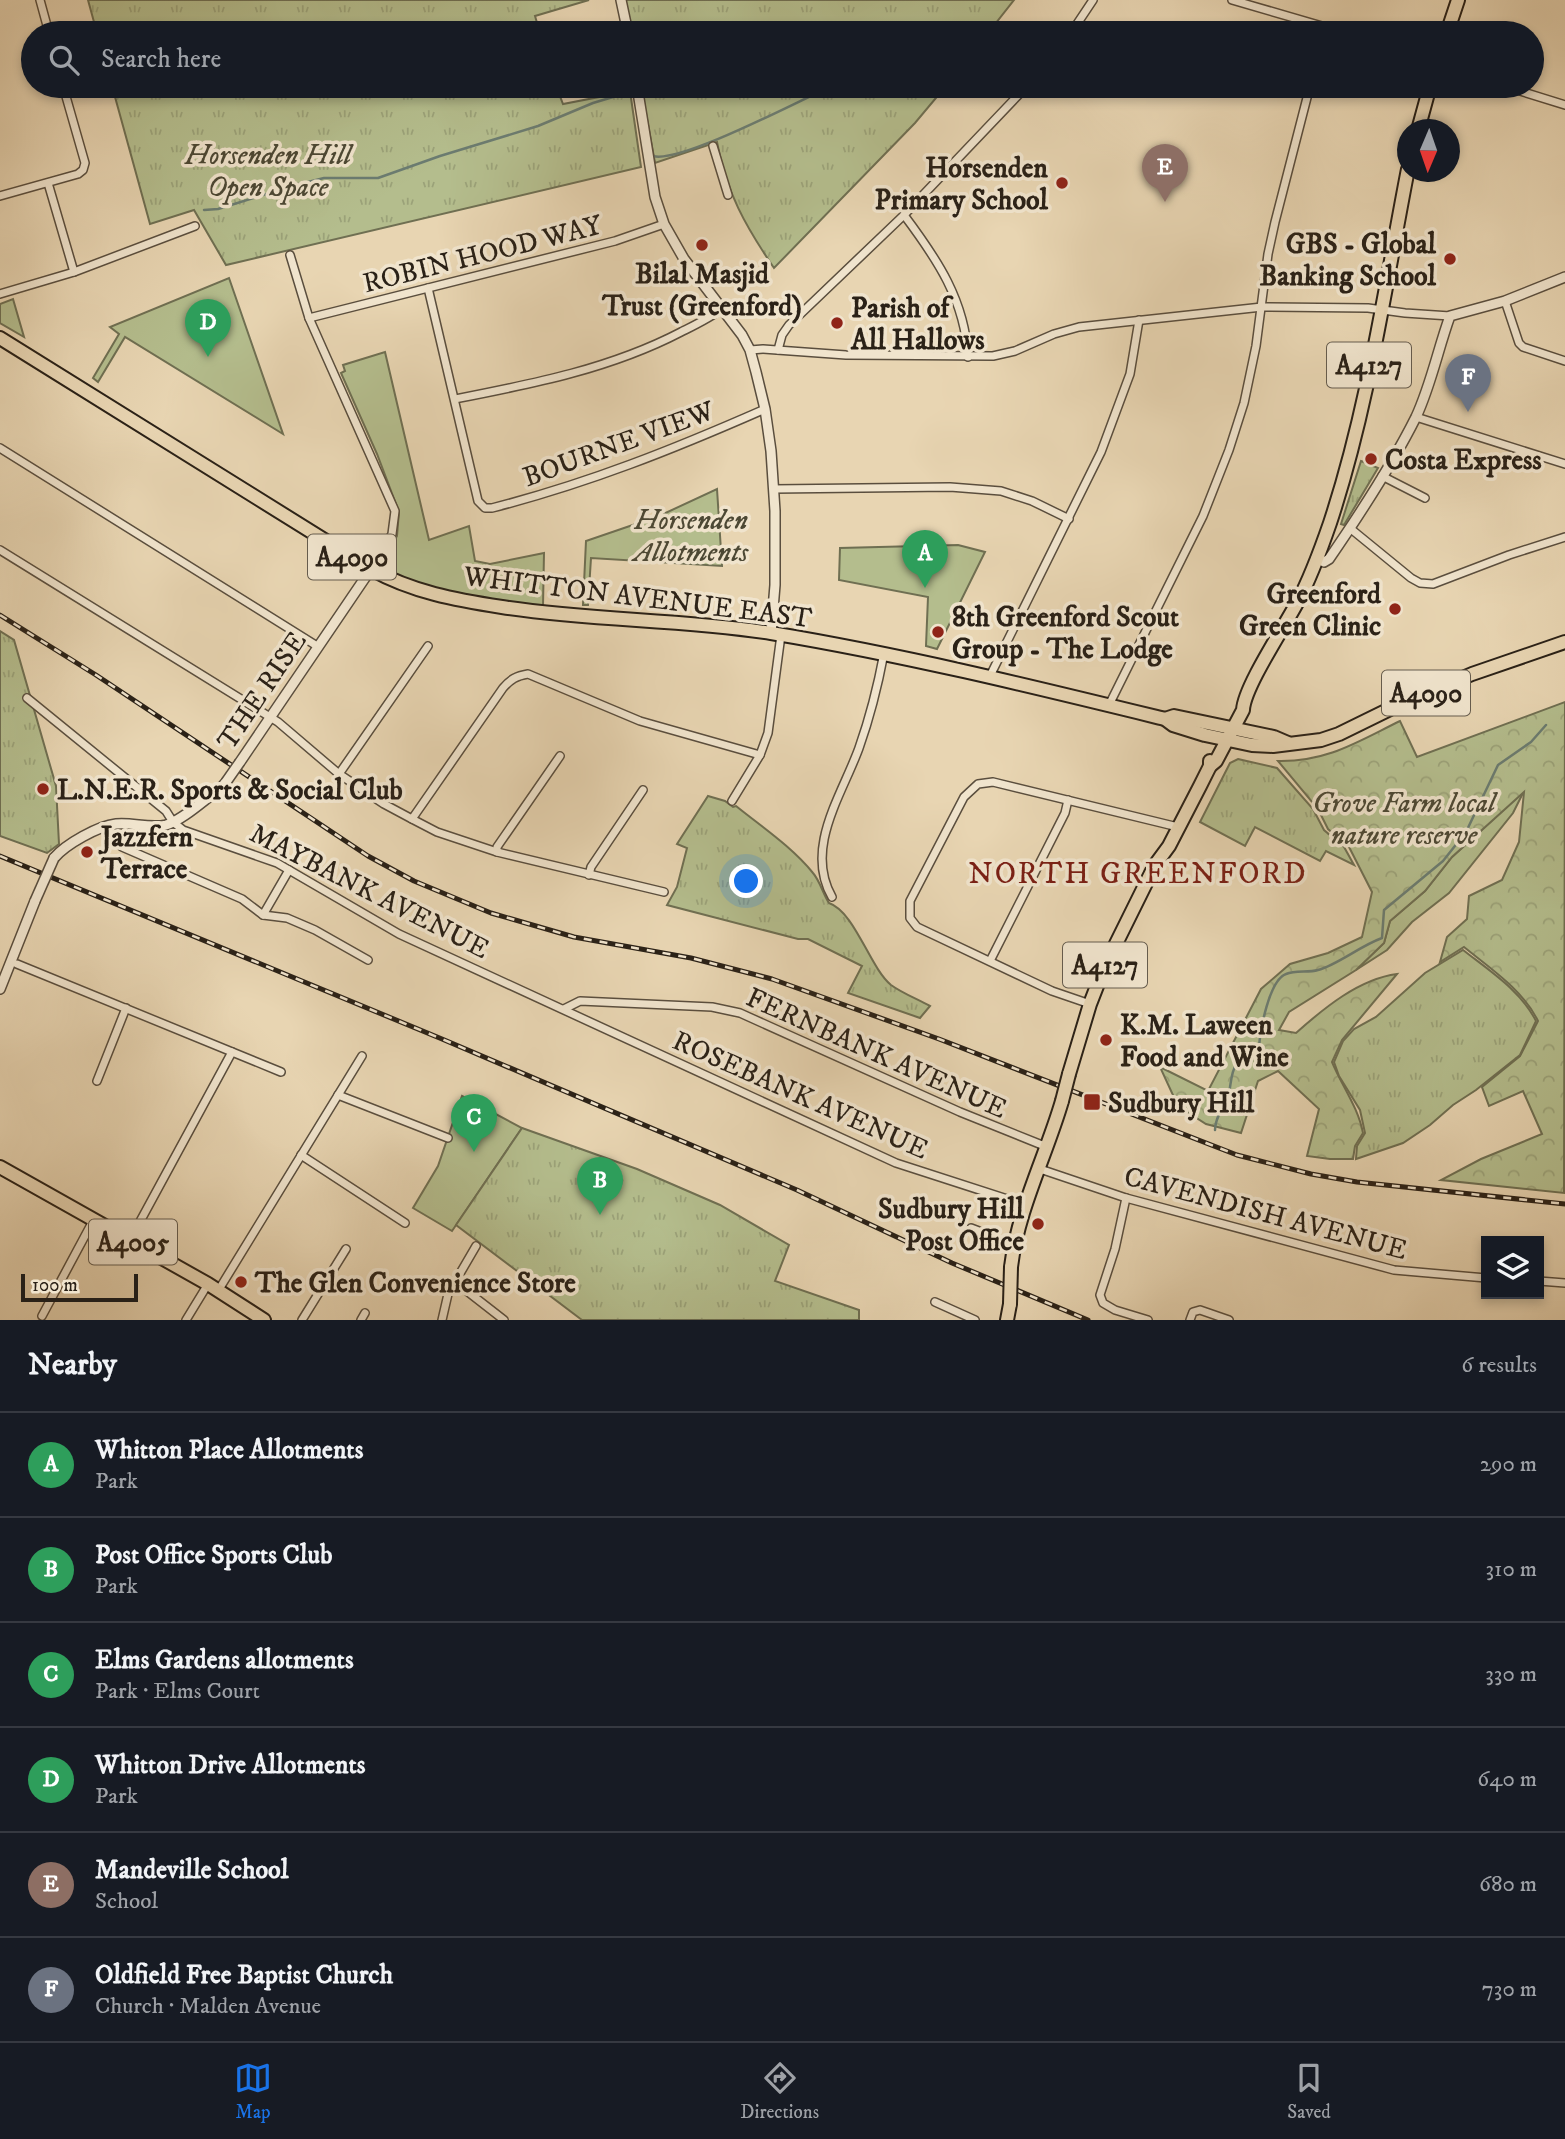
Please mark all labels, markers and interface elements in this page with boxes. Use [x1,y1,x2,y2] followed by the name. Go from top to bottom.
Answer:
[21,21,1544,98] search box
[45,41,83,79] icon: search
[101,43,221,76] text: Search here
[1397,119,1460,182] north arrow
[184,138,354,205] park label: Horsenden Hill Open Space
[1142,144,1188,202] pin: E
[875,151,1049,218] place label: Horsenden Primary School
[1054,175,1070,191] marker: Horsenden Primary School
[359,208,606,301] street label: ROBIN HOOD WAY
[1260,227,1437,294] place label: GBS - Global Banking School
[694,237,710,253] marker: Bilal Masjid Trust (Greenford)
[1442,251,1458,267] marker: GBS - Global Banking School
[601,257,802,324] place label: Bilal Masjid Trust (Greenford)
[850,291,985,358] place label: Parish of All Hallows
[185,299,231,357] pin: D
[829,315,845,331] marker: Parish of All Hallows
[1327,342,1411,388] road number: A4127
[1445,354,1491,412] pin: F
[518,393,719,495] street label: BOURNE VIEW
[1385,443,1542,478] place label: Costa Express
[1363,451,1379,467] marker: Costa Express
[631,503,749,570] park label: Horsenden Allotments
[902,530,948,588] pin: A
[308,534,396,580] road number: A4090
[461,559,814,636] street label: WHITTON AVENUE EAST
[1239,577,1382,644] place label: Greenford Green Clinic
[952,600,1179,667] place label: 8th Greenford Scout Group - The Lodge
[1387,601,1403,617] marker: Greenford Green Clinic
[930,624,946,640] marker: 8th Greenford Scout Group - The Lodge
[210,625,315,757] street label: THE RISE
[1382,670,1470,716] road number: A4090
[57,773,403,808] place label: L.N.E.R. Sports & Social Club
[35,781,51,797] marker: L.N.E.R. Sports & Social Club
[1312,786,1498,853] park label: Grove Farm local nature reserve
[244,816,495,967] street label: MAYBANK AVENUE
[98,820,194,887] place label: Jazzfern Terrace
[79,844,95,860] marker: Jazzfern Terrace
[968,856,1308,893] district label: NORTH GREENFORD
[729,864,763,898] your location
[1063,942,1147,988] road number: A4127
[741,980,1012,1127] street label: FERNBANK AVENUE
[1120,1008,1289,1075] place label: K.M. Laween Food and Wine
[667,1023,934,1167] street label: ROSEBANK AVENUE
[1098,1032,1114,1048] marker: K.M. Laween Food and Wine
[1108,1086,1255,1121] place label: Sudbury Hill
[1082,1092,1102,1112] marker: Sudbury Hill
[451,1094,497,1152] pin: C
[577,1157,623,1215] pin: B
[1120,1159,1411,1268] street label: CAVENDISH AVENUE
[878,1192,1025,1259] place label: Sudbury Hill Post Office
[1030,1216,1046,1232] marker: Sudbury Hill Post Office
[89,1219,177,1264] road number: A4005
[1481,1236,1544,1299] map controls
[1481,1236,1544,1299] button: layers
[254,1266,576,1301] place label: The Glen Convenience Store
[21,1271,138,1303] scale bar
[32,1274,78,1297] text: 100 m
[233,1274,249,1290] marker: The Glen Convenience Store
[28,1347,117,1384] text: Nearby
[1461,1351,1537,1380] text: 6 results
[95,1434,363,1467] text: Whitton Place Allotments
[44,1450,58,1479] text: A
[1480,1450,1537,1479] text: 290 m
[95,1467,138,1496] text: Park
[95,1539,332,1572] text: Post Office Sports Club
[44,1555,58,1584] text: B
[1485,1555,1537,1584] text: 310 m
[95,1572,138,1601] text: Park
[95,1644,354,1677] text: Elms Gardens allotments
[43,1660,59,1689] text: C
[1485,1660,1537,1689] text: 330 m
[95,1677,260,1706] text: Park · Elms Court
[95,1749,365,1782] text: Whitton Drive Allotments
[42,1765,60,1794] text: D
[1477,1765,1537,1794] text: 640 m
[95,1782,138,1811] text: Park
[95,1854,288,1887] text: Mandeville School
[43,1870,59,1899] text: E
[1479,1870,1537,1899] text: 680 m
[95,1887,158,1916] text: School
[95,1959,393,1992] text: Oldfield Free Baptist Church
[44,1975,58,2004] text: F
[1482,1975,1537,2004] text: 730 m
[95,1992,321,2021] text: Church · Malden Avenue
[234,2059,272,2124] tab: Map
[740,2059,819,2124] tab: Directions
[1287,2059,1331,2124] tab: Saved

